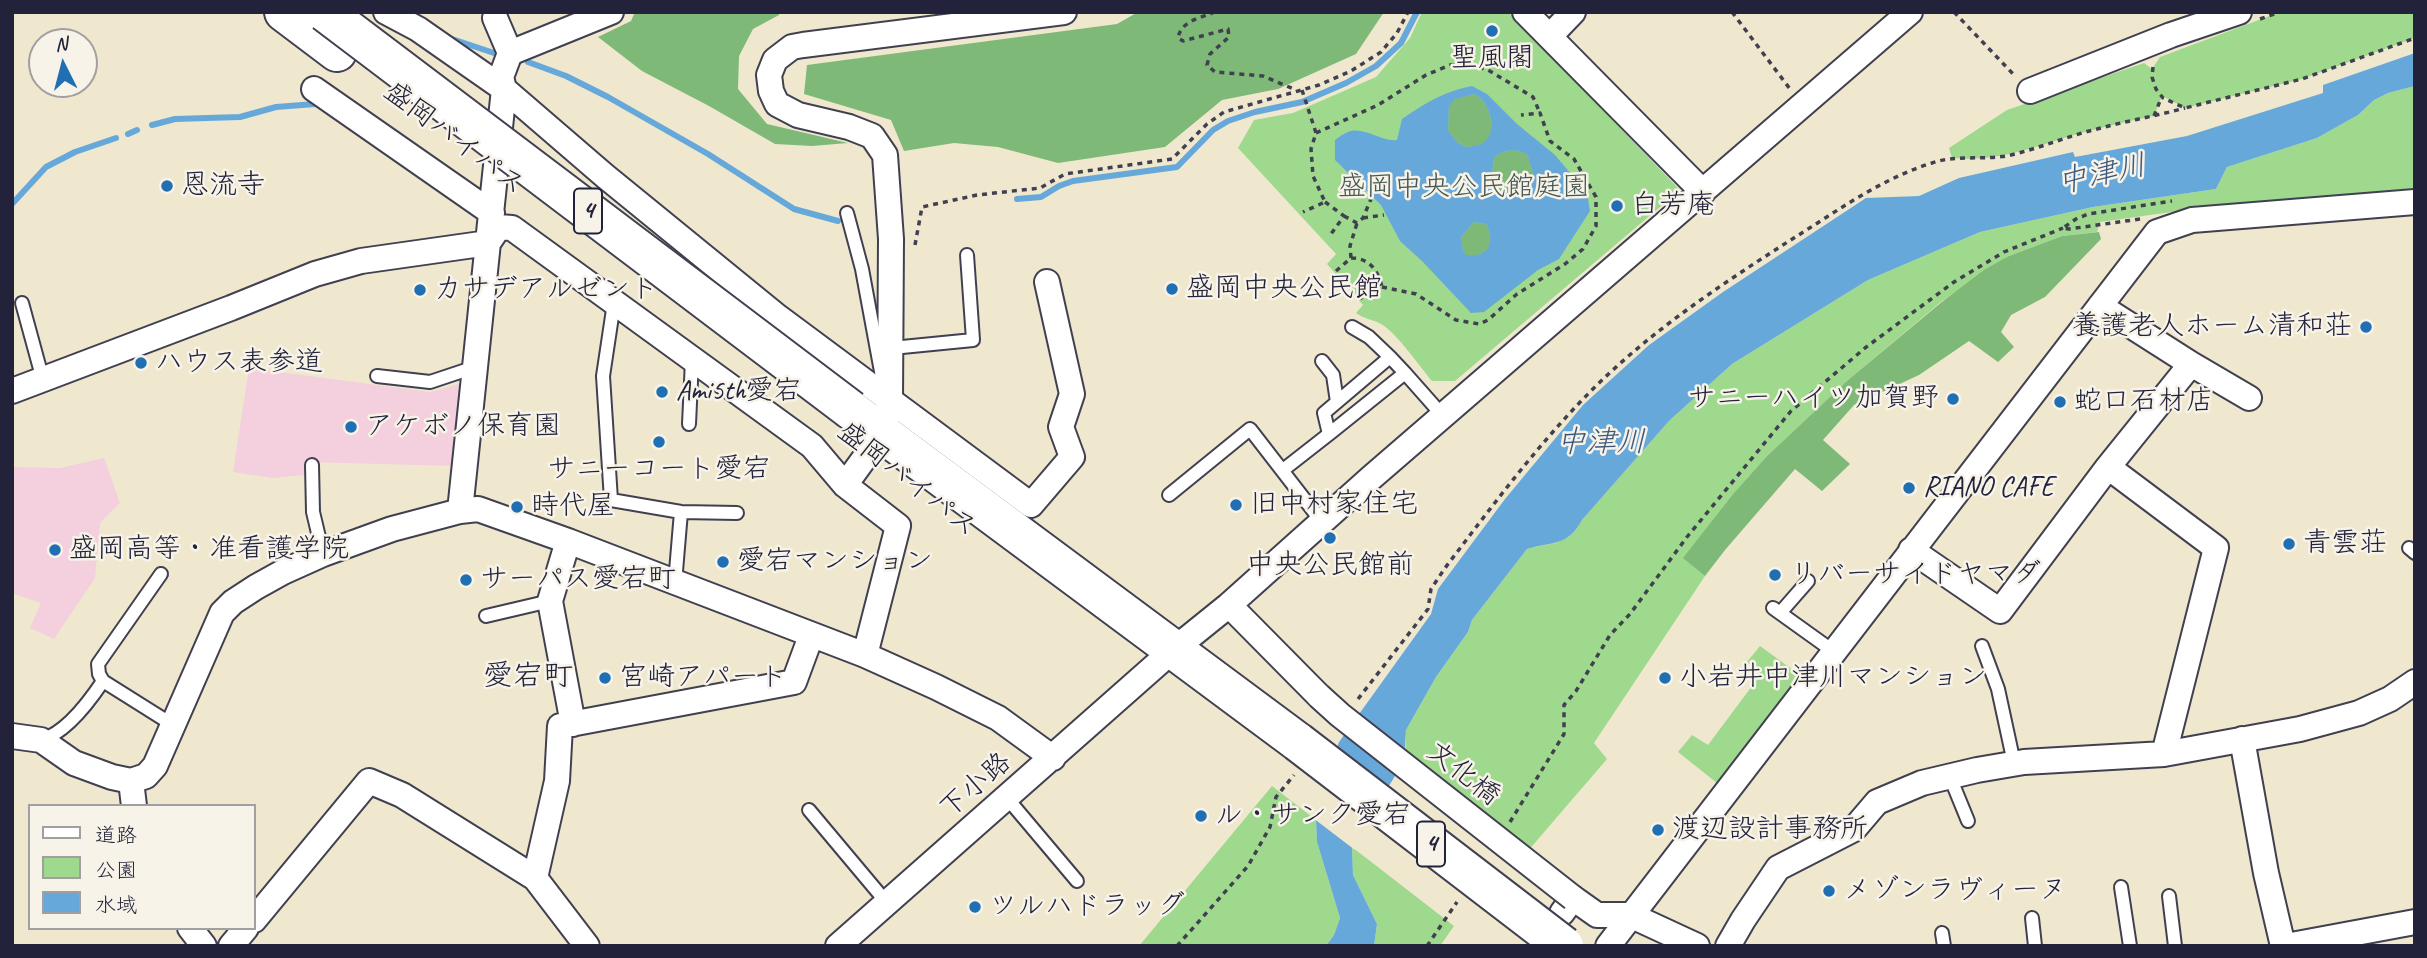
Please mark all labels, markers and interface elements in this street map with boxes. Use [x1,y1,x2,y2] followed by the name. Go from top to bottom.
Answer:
[1484,23,1500,39] marker: 聖風閣
[28,28,98,98] north arrow
[54,32,68,57] text: N
[1450,42,1534,76] place label: 聖風閣
[377,75,531,203] street label: 盛岡バイパス
[2054,148,2150,202] water label: 中津川
[181,169,265,203] place label: 恩流寺
[1338,171,1590,205] park label: 盛岡中央公民館庭園
[159,178,175,194] marker: 恩流寺
[574,188,602,233] road number: 4
[1631,189,1715,223] place label: 白芳庵
[1609,198,1625,214] marker: 白芳庵
[1186,272,1382,306] place label: 盛岡中央公民館
[434,273,658,307] place label: カサデアルゼント
[1164,281,1180,297] marker: 盛岡中央公民館
[412,282,428,298] marker: カサデアルゼント
[2072,310,2352,344] place label: 養護老人ホーム清和荘
[2358,319,2374,335] marker: 養護老人ホーム清和荘
[155,346,323,380] place label: ハウス表参道
[133,355,149,371] marker: ハウス表参道
[676,375,802,409] place label: Ami5th愛宕
[1688,382,1939,416] place label: サニーハイツ加賀野
[654,384,670,400] marker: Ami5th愛宕
[2074,385,2214,419] place label: 蛇口石材店
[1945,391,1961,407] marker: サニーハイツ加賀野
[2052,394,2068,410] marker: 蛇口石材店
[365,410,561,444] place label: アケボノ保育園
[830,415,984,545] street label: 盛岡バイパス
[343,419,359,435] marker: アケボノ保育園
[1556,425,1646,461] water label: 中津川
[651,434,667,450] marker: サニーコート愛宕
[547,453,771,487] place label: サニーコート愛宕
[1923,471,2054,505] place label: RIANO CAFE
[1901,480,1917,496] marker: RIANO CAFE
[1250,488,1418,522] place label: 旧中村家住宅
[531,490,615,524] place label: 時代屋
[1228,497,1244,513] marker: 旧中村家住宅
[509,499,525,515] marker: 時代屋
[2303,527,2387,561] place label: 青雲荘
[1322,530,1338,546] marker: 中央公民館前
[69,533,349,567] place label: 盛岡高等・准看護学院
[2281,536,2297,552] marker: 青雲荘
[47,542,63,558] marker: 盛岡高等・准看護学院
[737,545,933,579] place label: 愛宕マンション
[1246,549,1414,583] place label: 中央公民館前
[715,554,731,570] marker: 愛宕マンション
[1789,558,2041,592] place label: リバーサイドヤマダ
[480,563,676,597] place label: サーパス愛宕町
[1767,567,1783,583] marker: リバーサイドヤマダ
[458,572,474,588] marker: サーパス愛宕町
[483,659,573,695] district label: 愛宕町
[619,661,787,695] place label: 宮崎アパート
[1679,661,1987,695] place label: 小岩井中津川マンション
[597,670,613,686] marker: 宮崎アパート
[1657,670,1673,686] marker: 小岩井中津川マンション
[1420,735,1506,813] street label: 文化橋
[933,746,1019,826] street label: 下小路
[1215,799,1411,833] place label: ル・サンク愛宕
[28,804,256,930] legend
[1193,808,1209,824] marker: ル・サンク愛宕
[1672,813,1868,847] place label: 渡辺設計事務所
[95,822,137,848] text: 道路
[1417,822,1445,866] road number: 4
[1650,822,1666,838] marker: 渡辺設計事務所
[95,857,137,883] text: 公園
[1843,874,2067,908] place label: メゾンラヴィーヌ
[1821,883,1837,899] marker: メゾンラヴィーヌ
[989,890,1185,924] place label: ツルハドラッグ
[95,892,137,918] text: 水域
[967,899,983,915] marker: ツルハドラッグ

